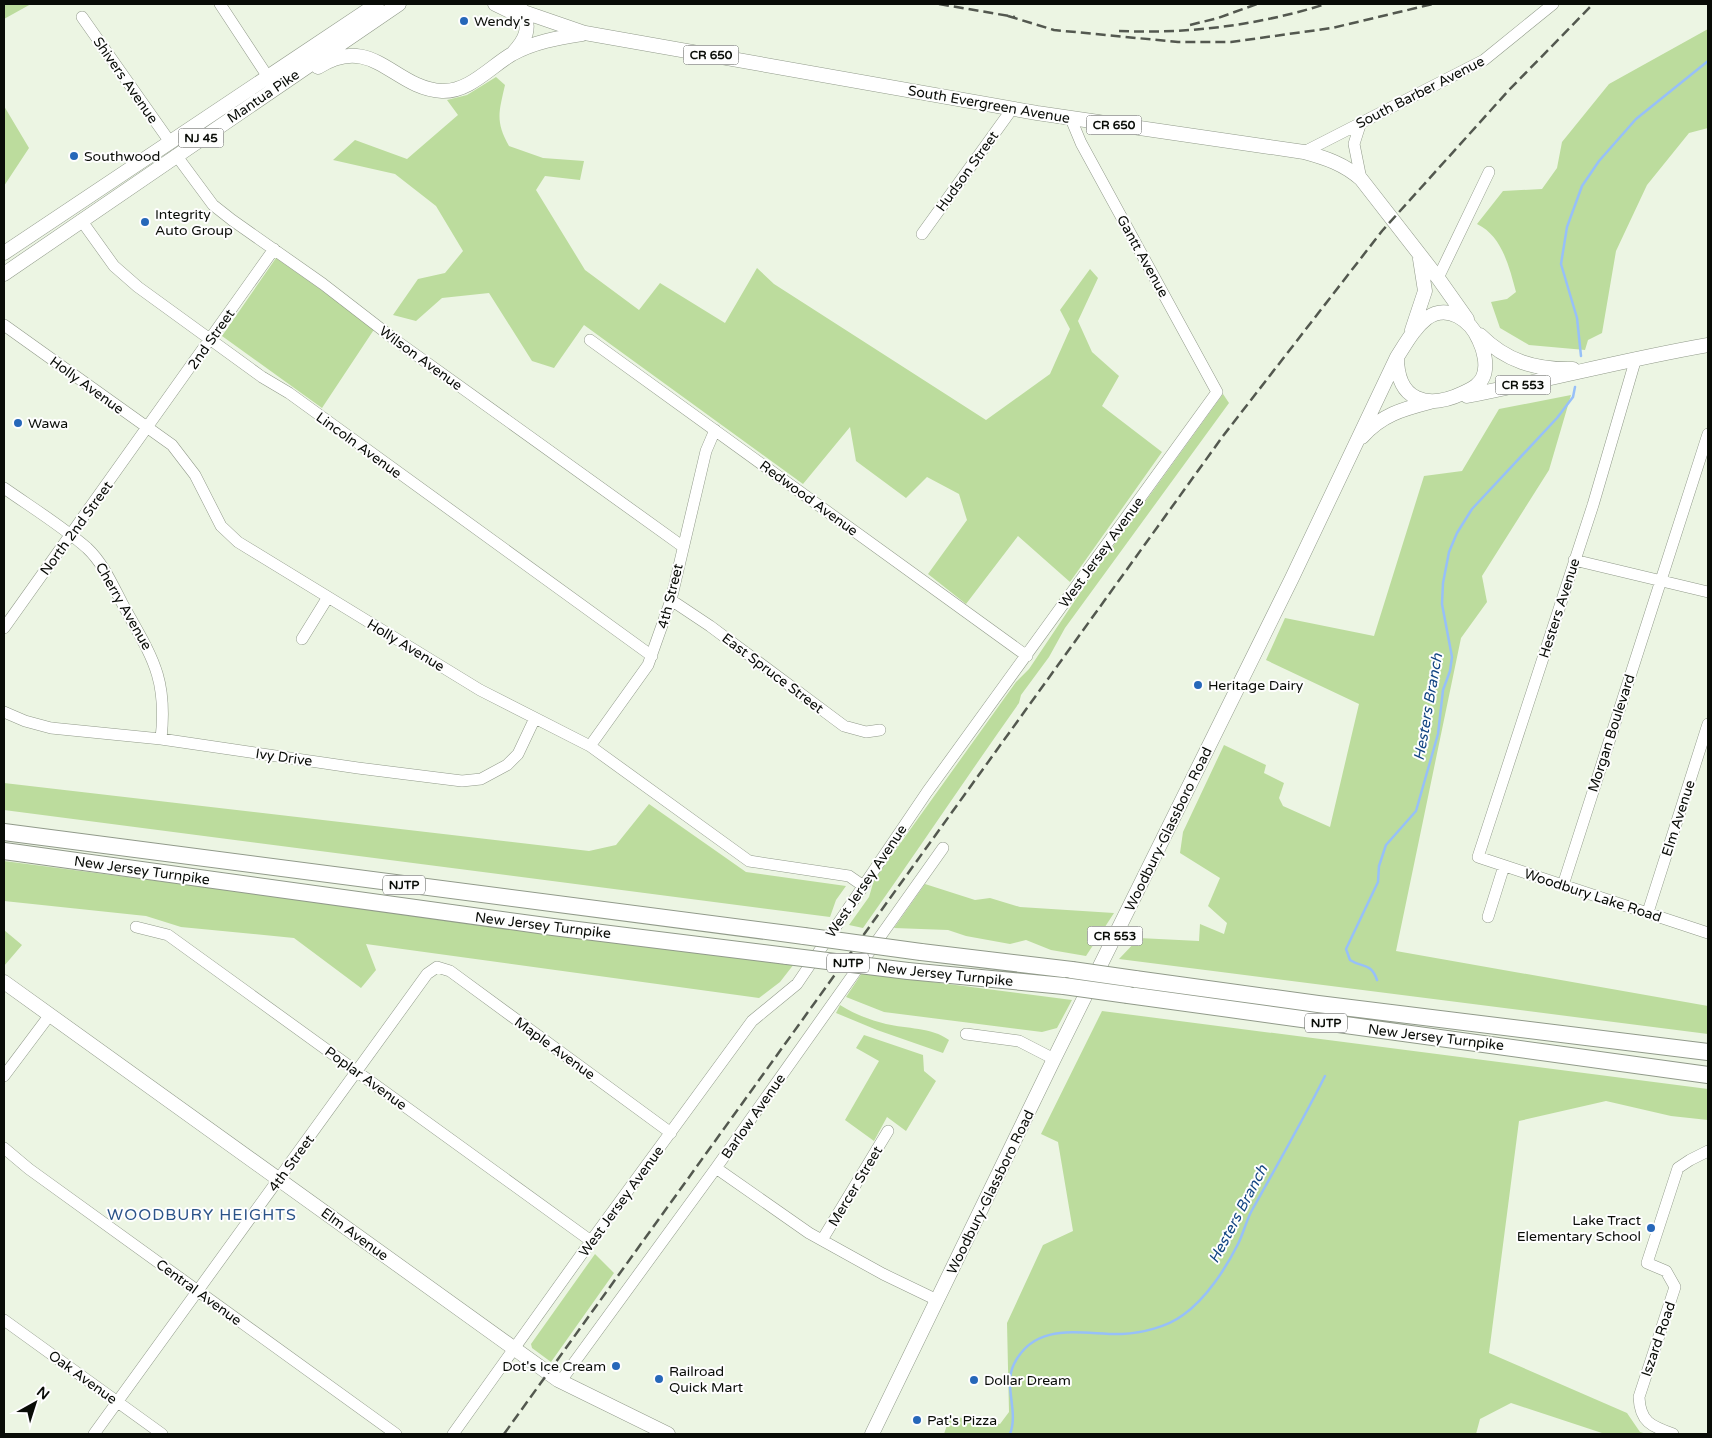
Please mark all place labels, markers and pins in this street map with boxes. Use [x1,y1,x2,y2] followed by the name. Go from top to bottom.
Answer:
[474,13,530,30] place label: Wendy's
[458,15,470,27] marker: Wendy's
[84,148,160,165] place label: Southwood
[68,150,80,162] marker: Southwood
[155,206,233,239] place label: Integrity Auto Group
[139,216,151,228] marker: Integrity Auto Group
[28,415,68,432] place label: Wawa
[12,417,24,429] marker: Wawa
[1208,677,1304,694] place label: Heritage Dairy
[1192,679,1204,691] marker: Heritage Dairy
[1517,1212,1642,1245] place label: Lake Tract Elementary School
[1645,1222,1657,1234] marker: Lake Tract Elementary School
[502,1358,606,1375] place label: Dot's Ice Cream
[610,1360,622,1372] marker: Dot's Ice Cream
[669,1363,744,1396] place label: Railroad Quick Mart
[984,1372,1071,1389] place label: Dollar Dream
[653,1373,665,1385] marker: Railroad Quick Mart
[968,1374,980,1386] marker: Dollar Dream
[927,1412,997,1429] place label: Pat's Pizza
[911,1414,923,1426] marker: Pat's Pizza

